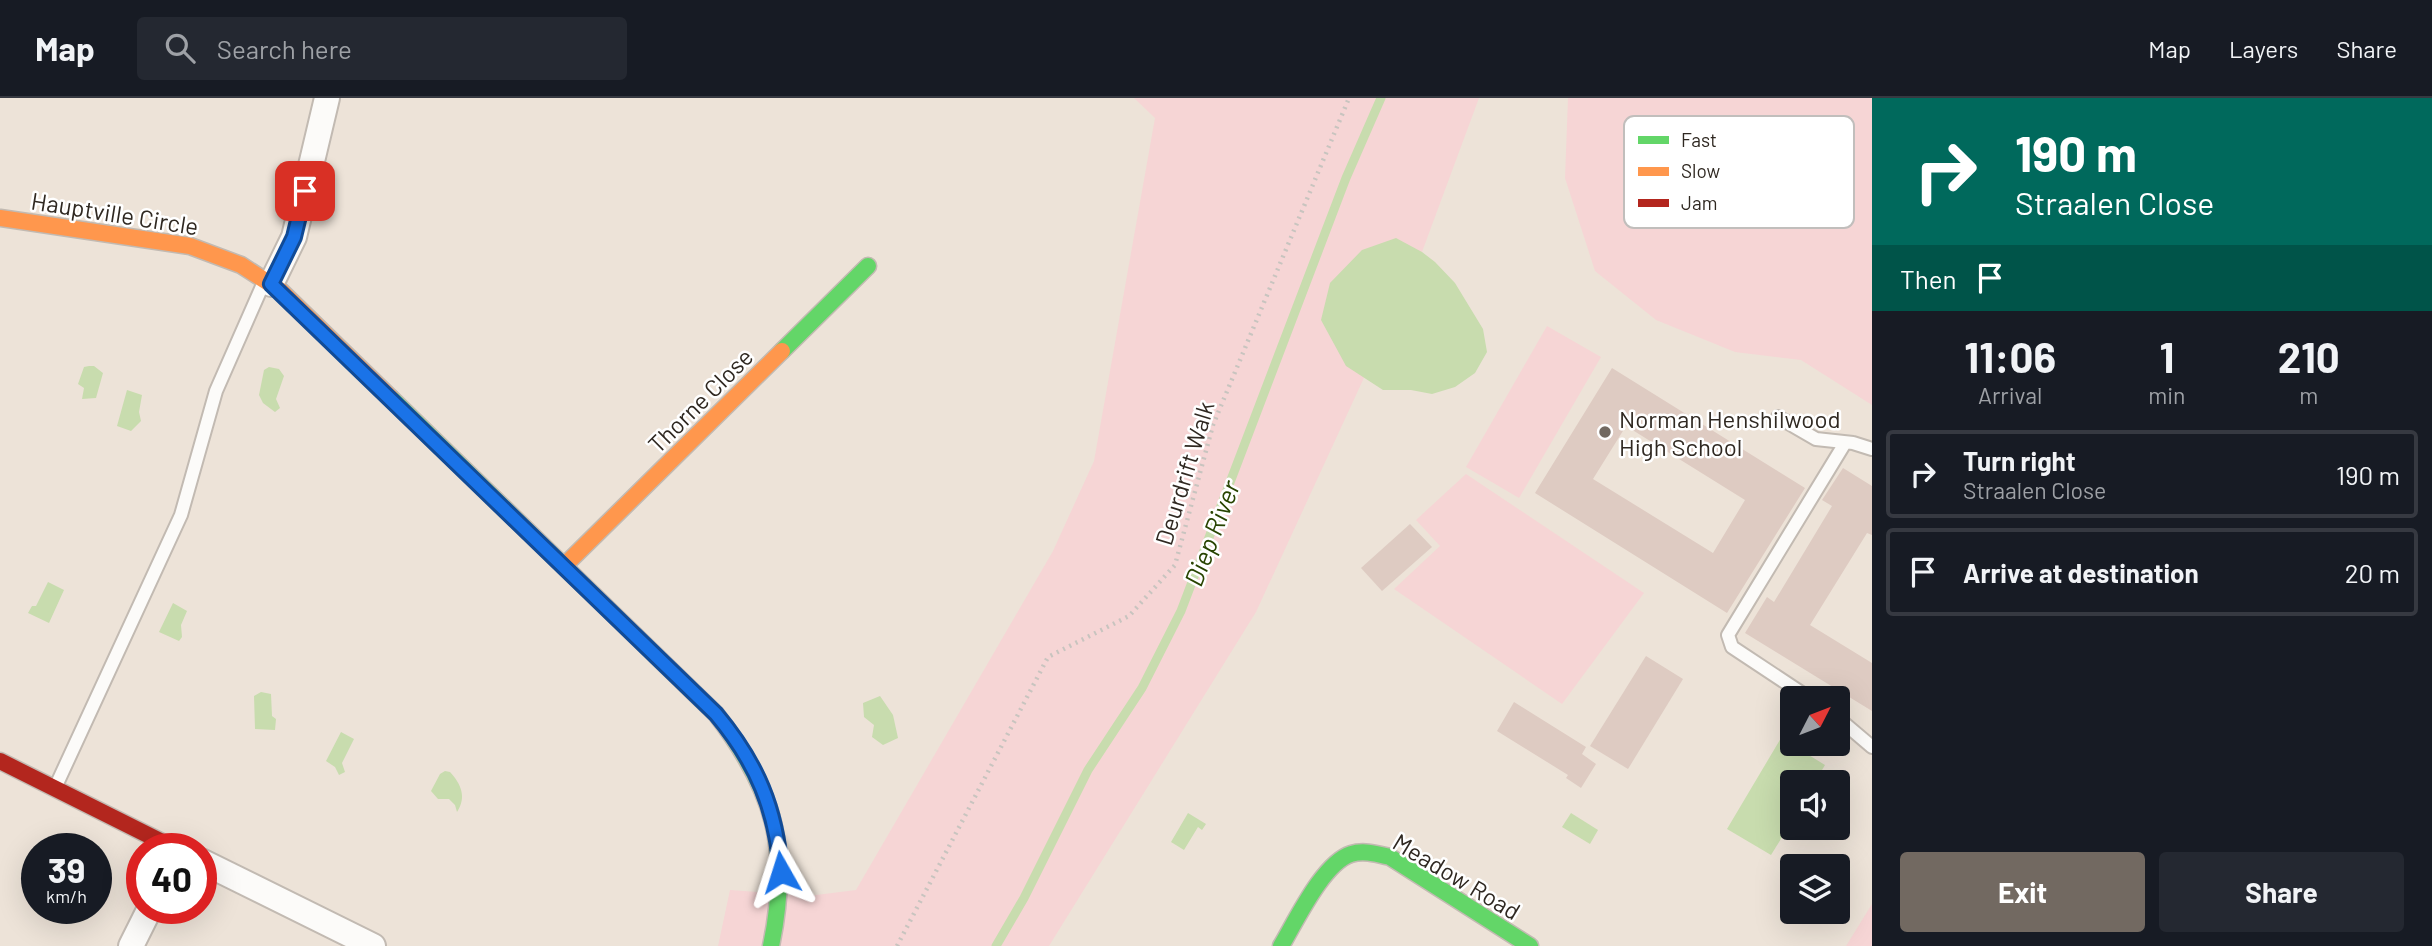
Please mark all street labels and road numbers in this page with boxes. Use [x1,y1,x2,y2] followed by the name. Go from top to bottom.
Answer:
[29,185,201,241] street label: Hauptville Circle
[642,342,758,458] street label: Thorne Close
[1148,398,1220,548] street label: Deurdrift Walk
[1388,827,1526,925] street label: Meadow Road

